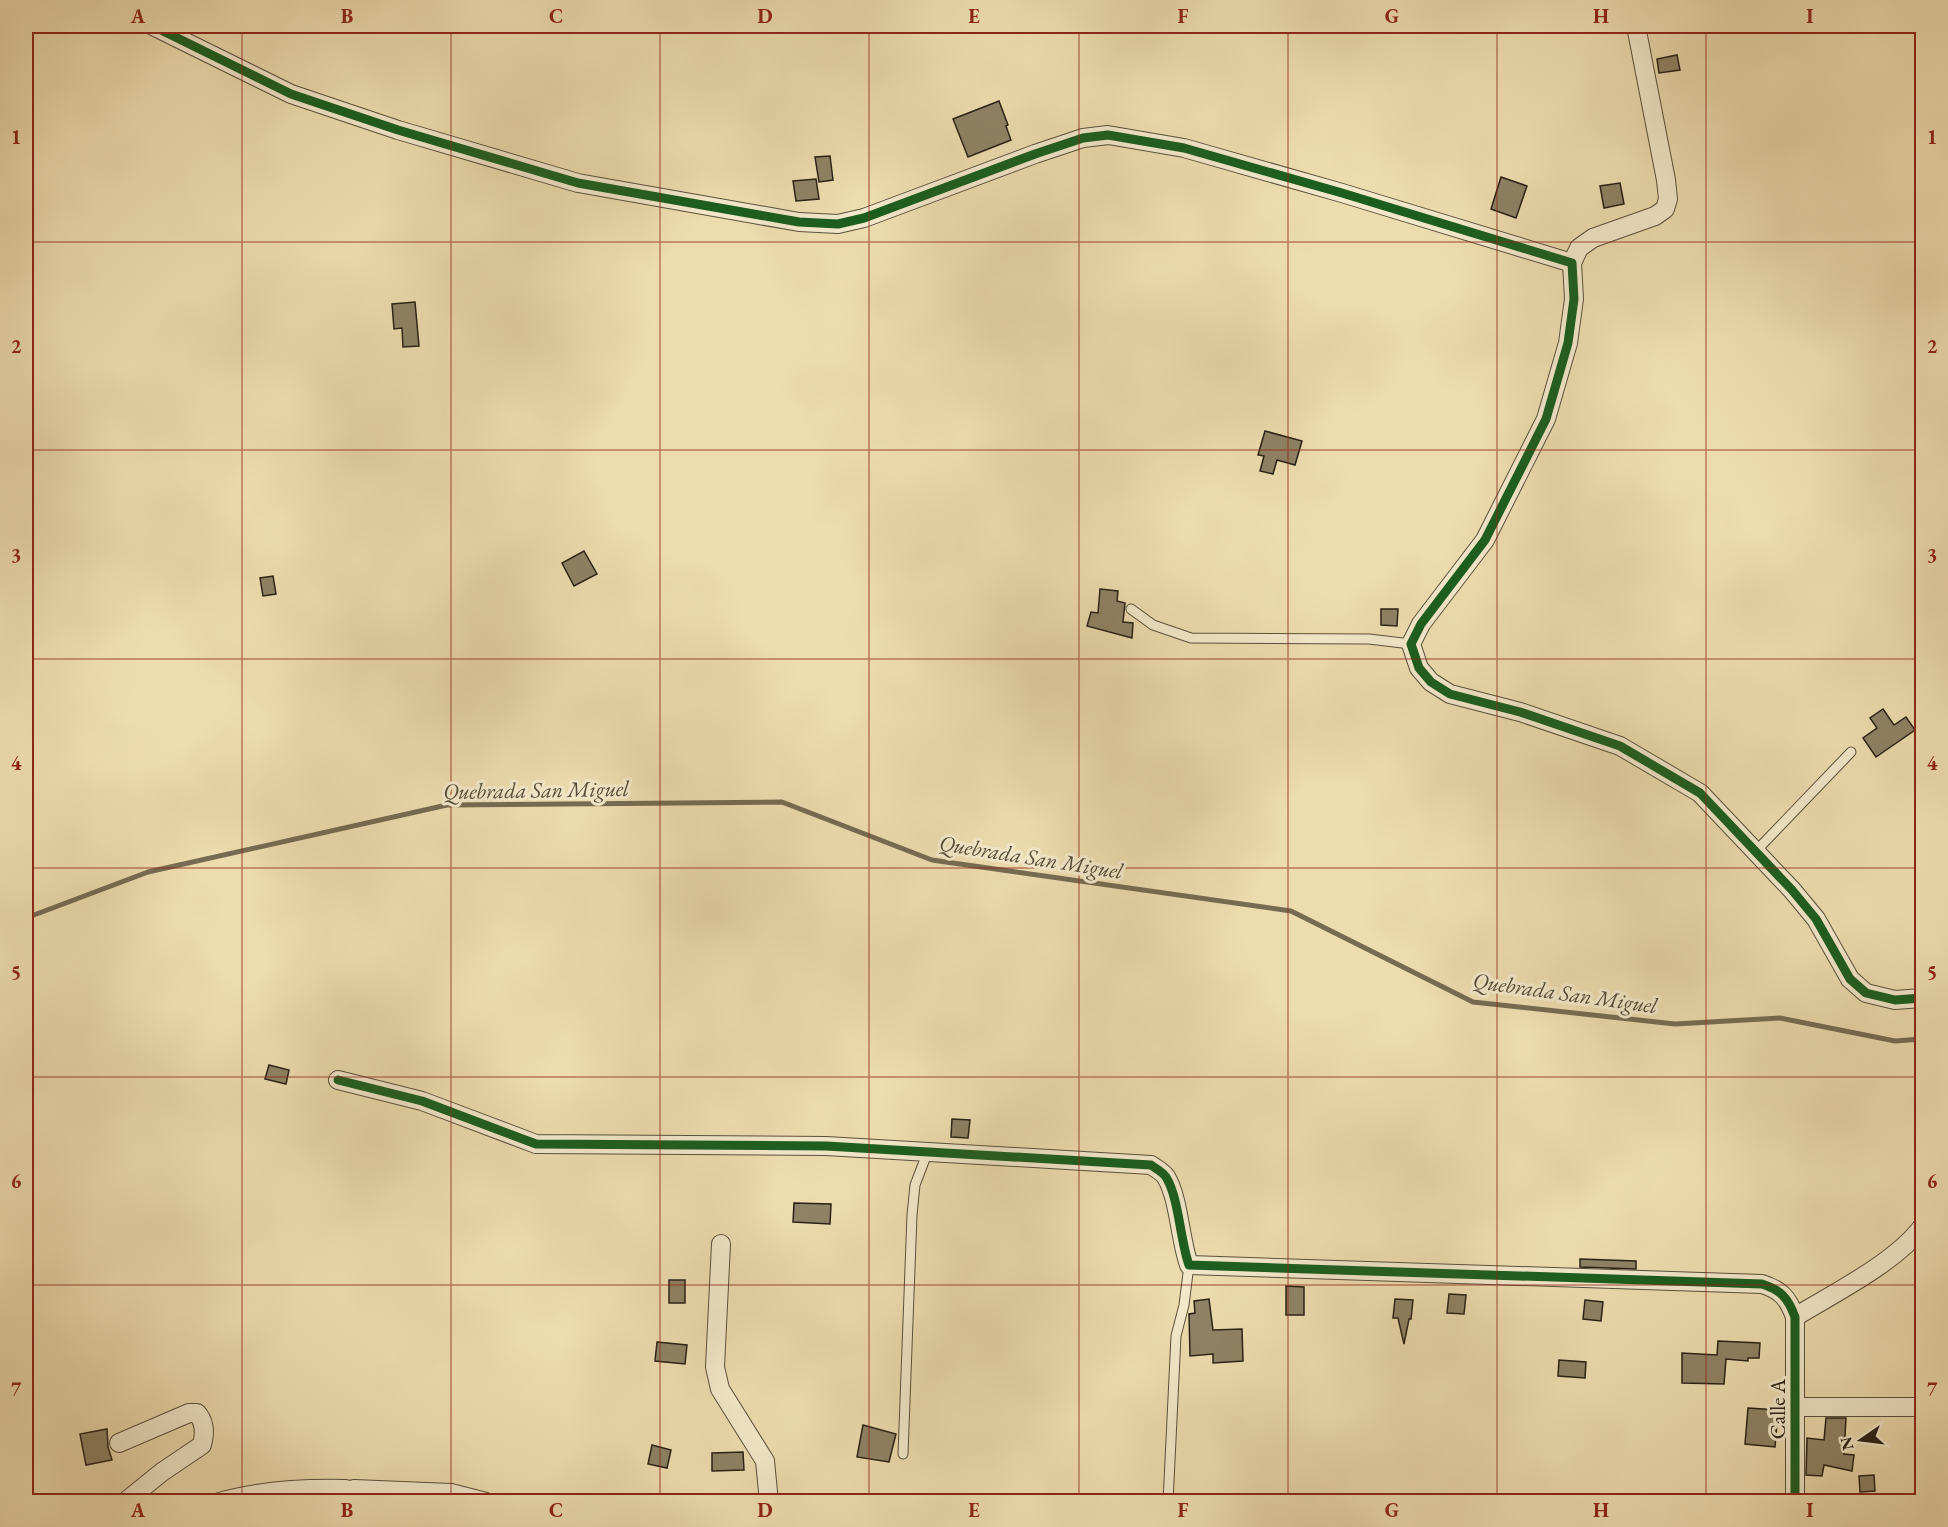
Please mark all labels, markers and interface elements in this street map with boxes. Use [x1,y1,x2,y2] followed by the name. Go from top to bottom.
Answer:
[130,3,146,29] text: A
[341,3,353,29] text: B
[549,3,563,29] text: C
[757,3,773,29] text: D
[968,3,980,29] text: E
[1178,3,1189,29] text: F
[1385,3,1399,29] text: G
[1593,3,1609,29] text: H
[1806,3,1814,29] text: I
[11,124,21,150] text: 1
[1927,124,1937,150] text: 1
[11,333,22,359] text: 2
[1927,333,1938,359] text: 2
[11,542,21,568] text: 3
[1927,542,1937,568] text: 3
[11,750,22,776] text: 4
[1927,750,1938,776] text: 4
[443,774,630,806] water label: Quebrada San Miguel
[937,828,1126,886] water label: Quebrada San Miguel
[11,959,21,985] text: 5
[1927,959,1937,985] text: 5
[1471,966,1660,1020] water label: Quebrada San Miguel
[11,1168,22,1194] text: 6
[1927,1168,1938,1194] text: 6
[11,1376,22,1402] text: 7
[1927,1376,1938,1402] text: 7
[1764,1378,1791,1439] street label: Calle A
[1831,1410,1891,1470] north arrow
[1835,1435,1859,1452] text: N
[130,1497,146,1523] text: A
[341,1497,353,1523] text: B
[549,1497,563,1523] text: C
[757,1497,773,1523] text: D
[968,1497,980,1523] text: E
[1178,1497,1189,1523] text: F
[1385,1497,1399,1523] text: G
[1593,1497,1609,1523] text: H
[1806,1497,1814,1523] text: I

